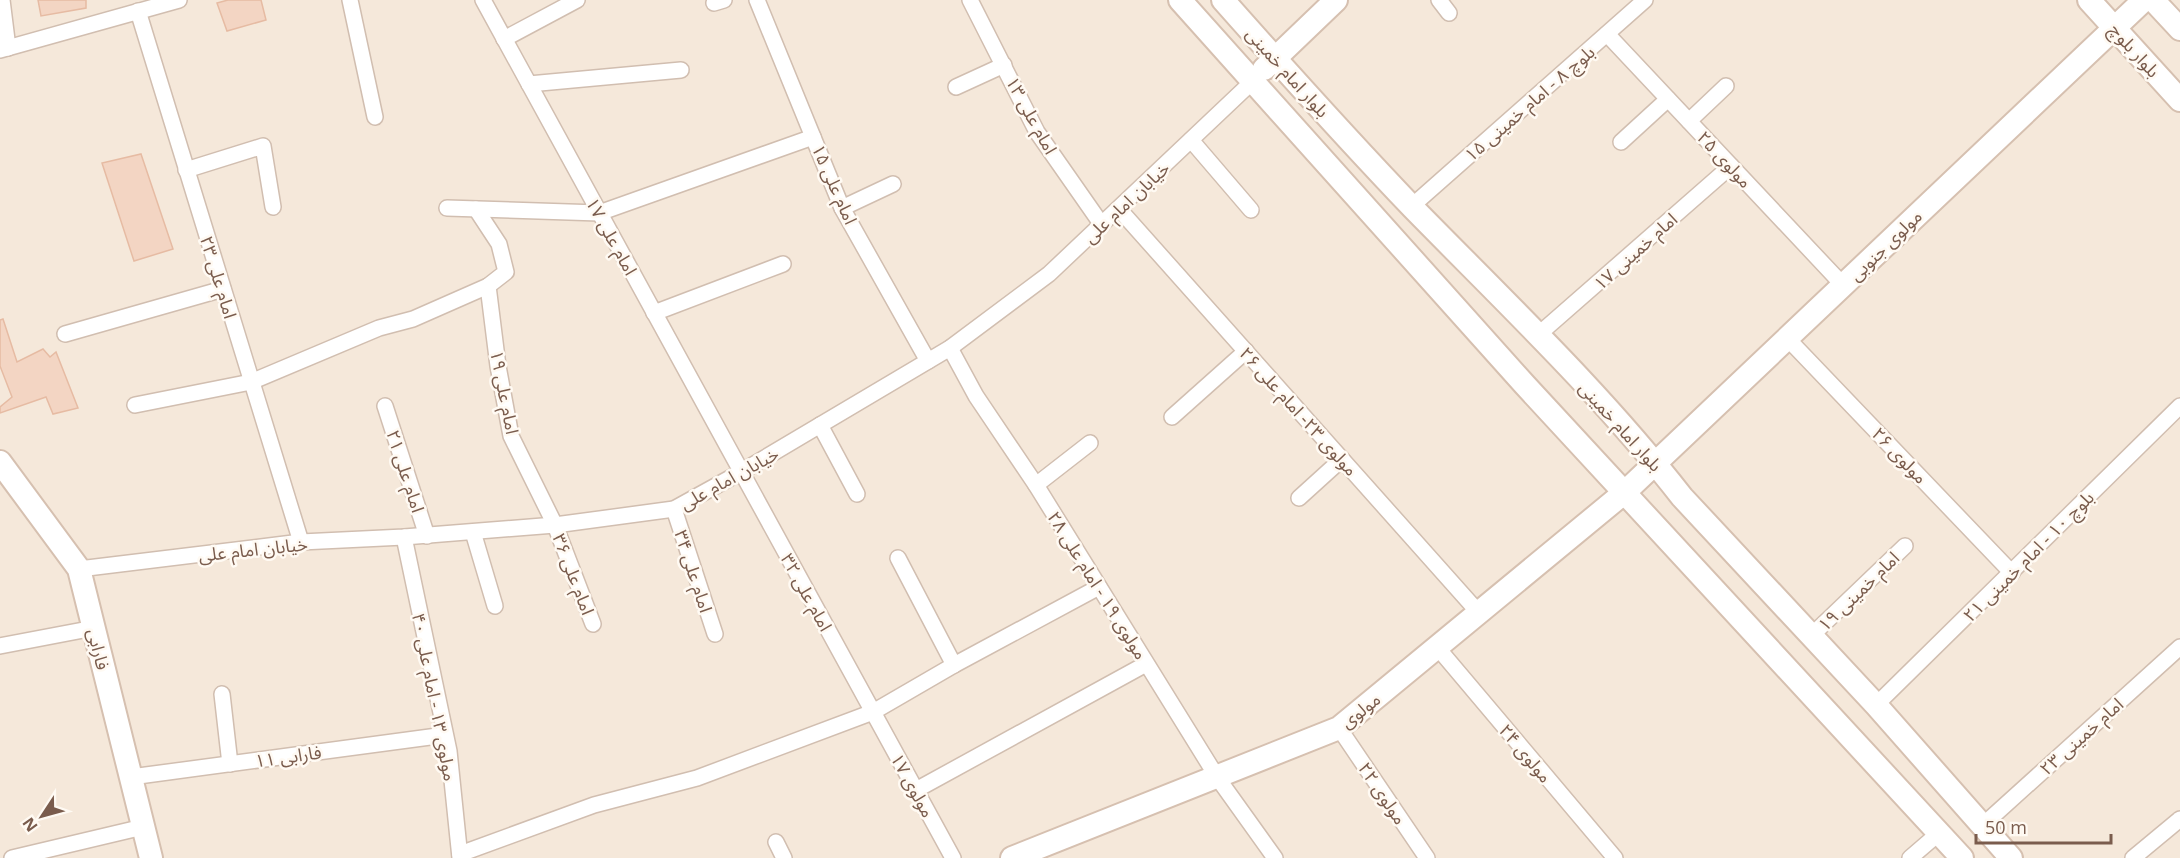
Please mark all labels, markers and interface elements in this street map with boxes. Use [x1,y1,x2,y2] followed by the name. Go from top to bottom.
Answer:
[2103,18,2166,83] street label: بلوار بلوچ
[1239,22,1335,124] street label: بلوار امام خمینی
[1459,40,1601,169] street label: بلوچ ۸ - امام خمینی ۱۵
[998,72,1063,160] street label: امام علی ۱۳
[1692,125,1758,193] street label: مولوی ۲۵
[804,140,863,229] street label: امام علی ۱۵
[1078,156,1176,250] street label: خیابان امام علی
[578,193,643,281] street label: امام علی ۱۷
[1843,204,1927,286] street label: مولوی جنوبی
[1588,207,1684,297] street label: امام خمینی ۱۷
[192,233,243,322] street label: امام علی ۲۳
[1232,341,1363,483] street label: مولوی ۲۳- امام علی ۲۶
[482,348,525,437] street label: امام علی ۱۹
[1572,376,1668,478] street label: بلوار امام خمینی
[1867,421,1933,489] street label: مولوی ۲۶
[379,427,431,516] street label: امام علی ۲۱
[675,441,784,518] street label: خیابان امام علی
[1957,485,2101,629] street label: بلوچ ۱۰ - امام خمینی ۲۱
[1040,506,1153,665] street label: مولوی ۱۹ - امام علی ۲۸
[667,527,719,616] street label: امام علی ۳۴
[545,530,600,619] street label: امام علی ۳۶
[197,531,309,570] street label: خیابان امام علی
[1812,546,1906,638] street label: امام خمینی ۱۹
[773,549,838,637] street label: امام علی ۳۲
[404,611,463,784] street label: مولوی ۱۳ - امام علی ۴۰
[82,626,116,672] street label: فارابی
[1335,687,1385,733] street label: مولوی
[2034,692,2130,782] street label: امام خمینی ۲۳
[1494,718,1558,788] street label: مولوی ۲۴
[253,739,323,773] street label: فارابی ۱۱
[886,749,940,821] street label: مولوی ۱۷
[1353,757,1413,829] street label: مولوی ۲۲
[12,786,72,846] north arrow
[1976,807,2111,845] scale bar
[17,813,43,837] text: N
[1985,815,2027,839] text: 50 m

